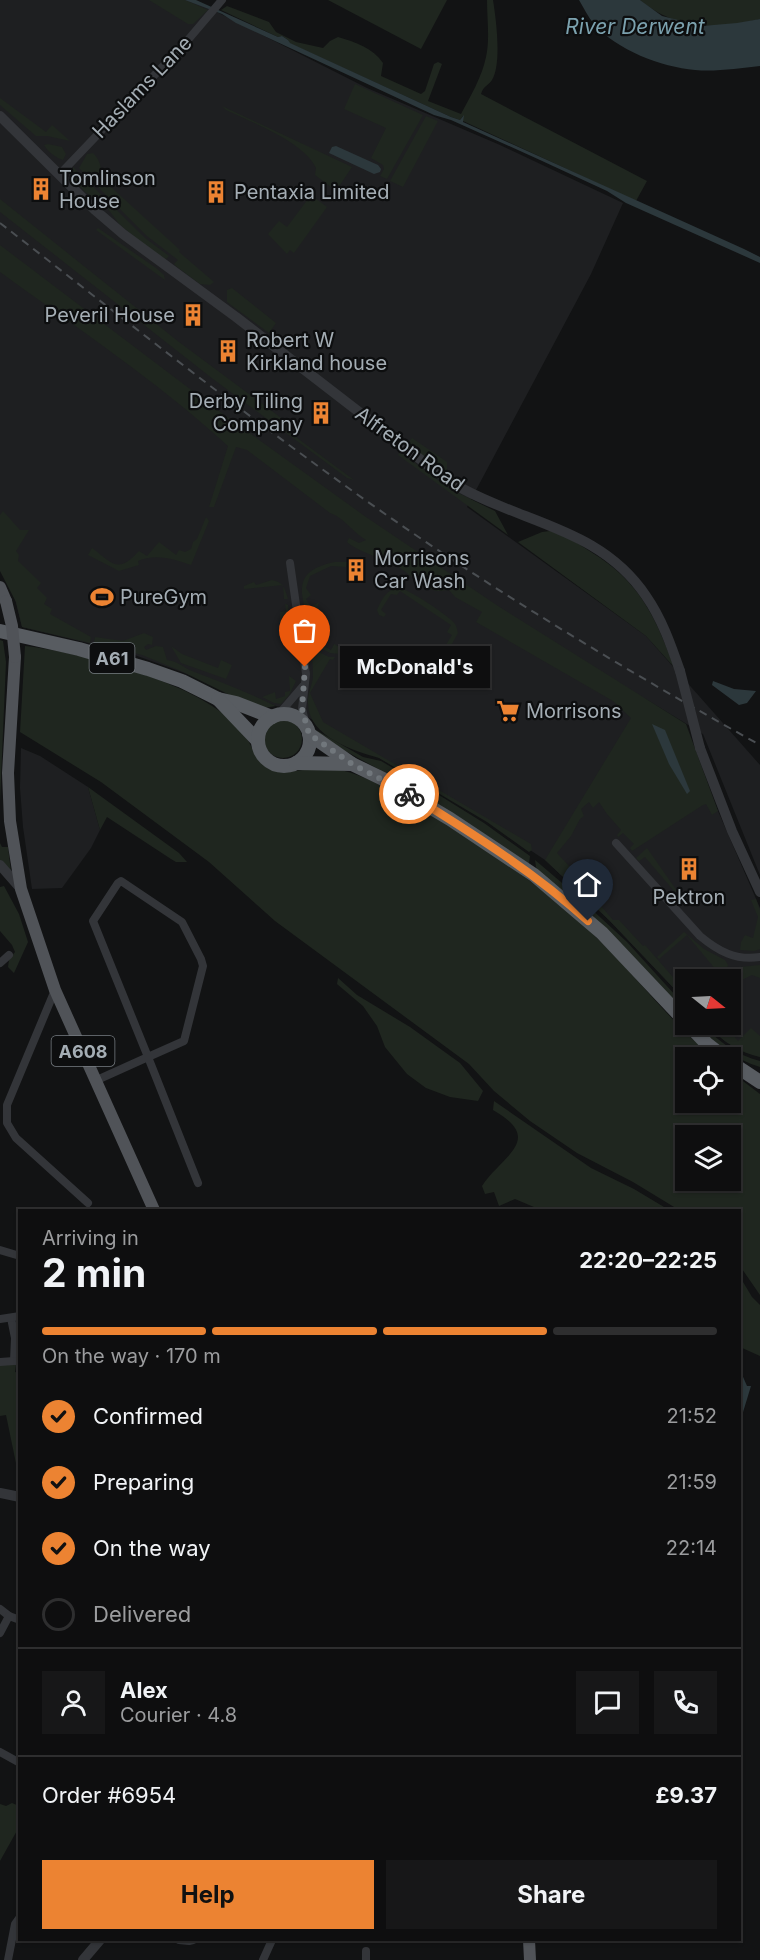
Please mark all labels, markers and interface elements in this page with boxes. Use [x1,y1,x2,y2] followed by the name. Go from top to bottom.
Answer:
[565,14,706,39] water label: River Derwent
[87,31,197,143] street label: Haslams Lane
[59,166,156,213] place label: Tomlinson House
[28,176,54,202] building icon: Tomlinson House
[203,179,229,205] building icon: Pentaxia Limited
[234,180,389,204] place label: Pentaxia Limited
[180,302,206,328] building icon: Peveril House
[45,303,175,327] place label: Peveril House
[246,328,387,375] place label: Robert W Kirkland house
[215,338,241,364] building icon: Robert W Kirkland house
[189,389,303,436] place label: Derby Tiling Company
[308,400,334,426] building icon: Derby Tiling Company
[351,401,469,497] street label: Alfreton Road
[374,546,470,593] place label: Morrisons Car Wash
[343,557,369,583] building icon: Morrisons Car Wash
[89,584,115,610] sports icon: PureGym
[120,585,207,609] place label: PureGym
[279,605,330,667] pin
[288,614,321,647] icon: bag
[90,643,134,673] road number: A61
[341,646,491,688] callout: McDonald's
[356,655,474,679] text: McDonald's
[495,698,521,724] supermarket icon: Morrisons
[526,699,622,723] place label: Morrisons
[379,764,439,824] courier
[393,778,426,811] icon: bike
[676,856,702,882] building icon: Pektron
[562,859,613,921] pin
[571,868,604,901] icon: home
[653,885,725,909] place label: Pektron
[675,969,741,1035] north arrow
[675,969,741,1191] map controls
[52,1036,115,1066] road number: A608
[675,1047,741,1113] button: locate
[675,1125,741,1191] button: layers
[42,1226,139,1250] text: Arriving in
[579,1247,717,1273] text: 22:20–22:25
[42,1249,146,1296] text: 2 min
[42,1344,221,1368] text: On the way · 170 m
[42,1400,75,1433] icon: check
[93,1403,203,1429] text: Confirmed
[667,1404,717,1428] text: 21:52
[42,1466,75,1499] icon: check
[93,1469,194,1495] text: Preparing
[666,1470,717,1494] text: 21:59
[42,1532,75,1565] icon: check
[93,1535,211,1561] text: On the way
[666,1536,717,1560] text: 22:14
[93,1601,191,1627] text: Delivered
[42,1671,105,1734] button: person
[576,1671,639,1734] button: chat
[654,1671,717,1734] button: phone
[120,1677,168,1703] text: Alex
[120,1703,237,1727] text: Courier · 4.8
[42,1782,176,1808] text: Order #6954
[655,1782,717,1808] text: £9.37
[42,1860,374,1929] button: Help
[386,1860,717,1929] button: Share

